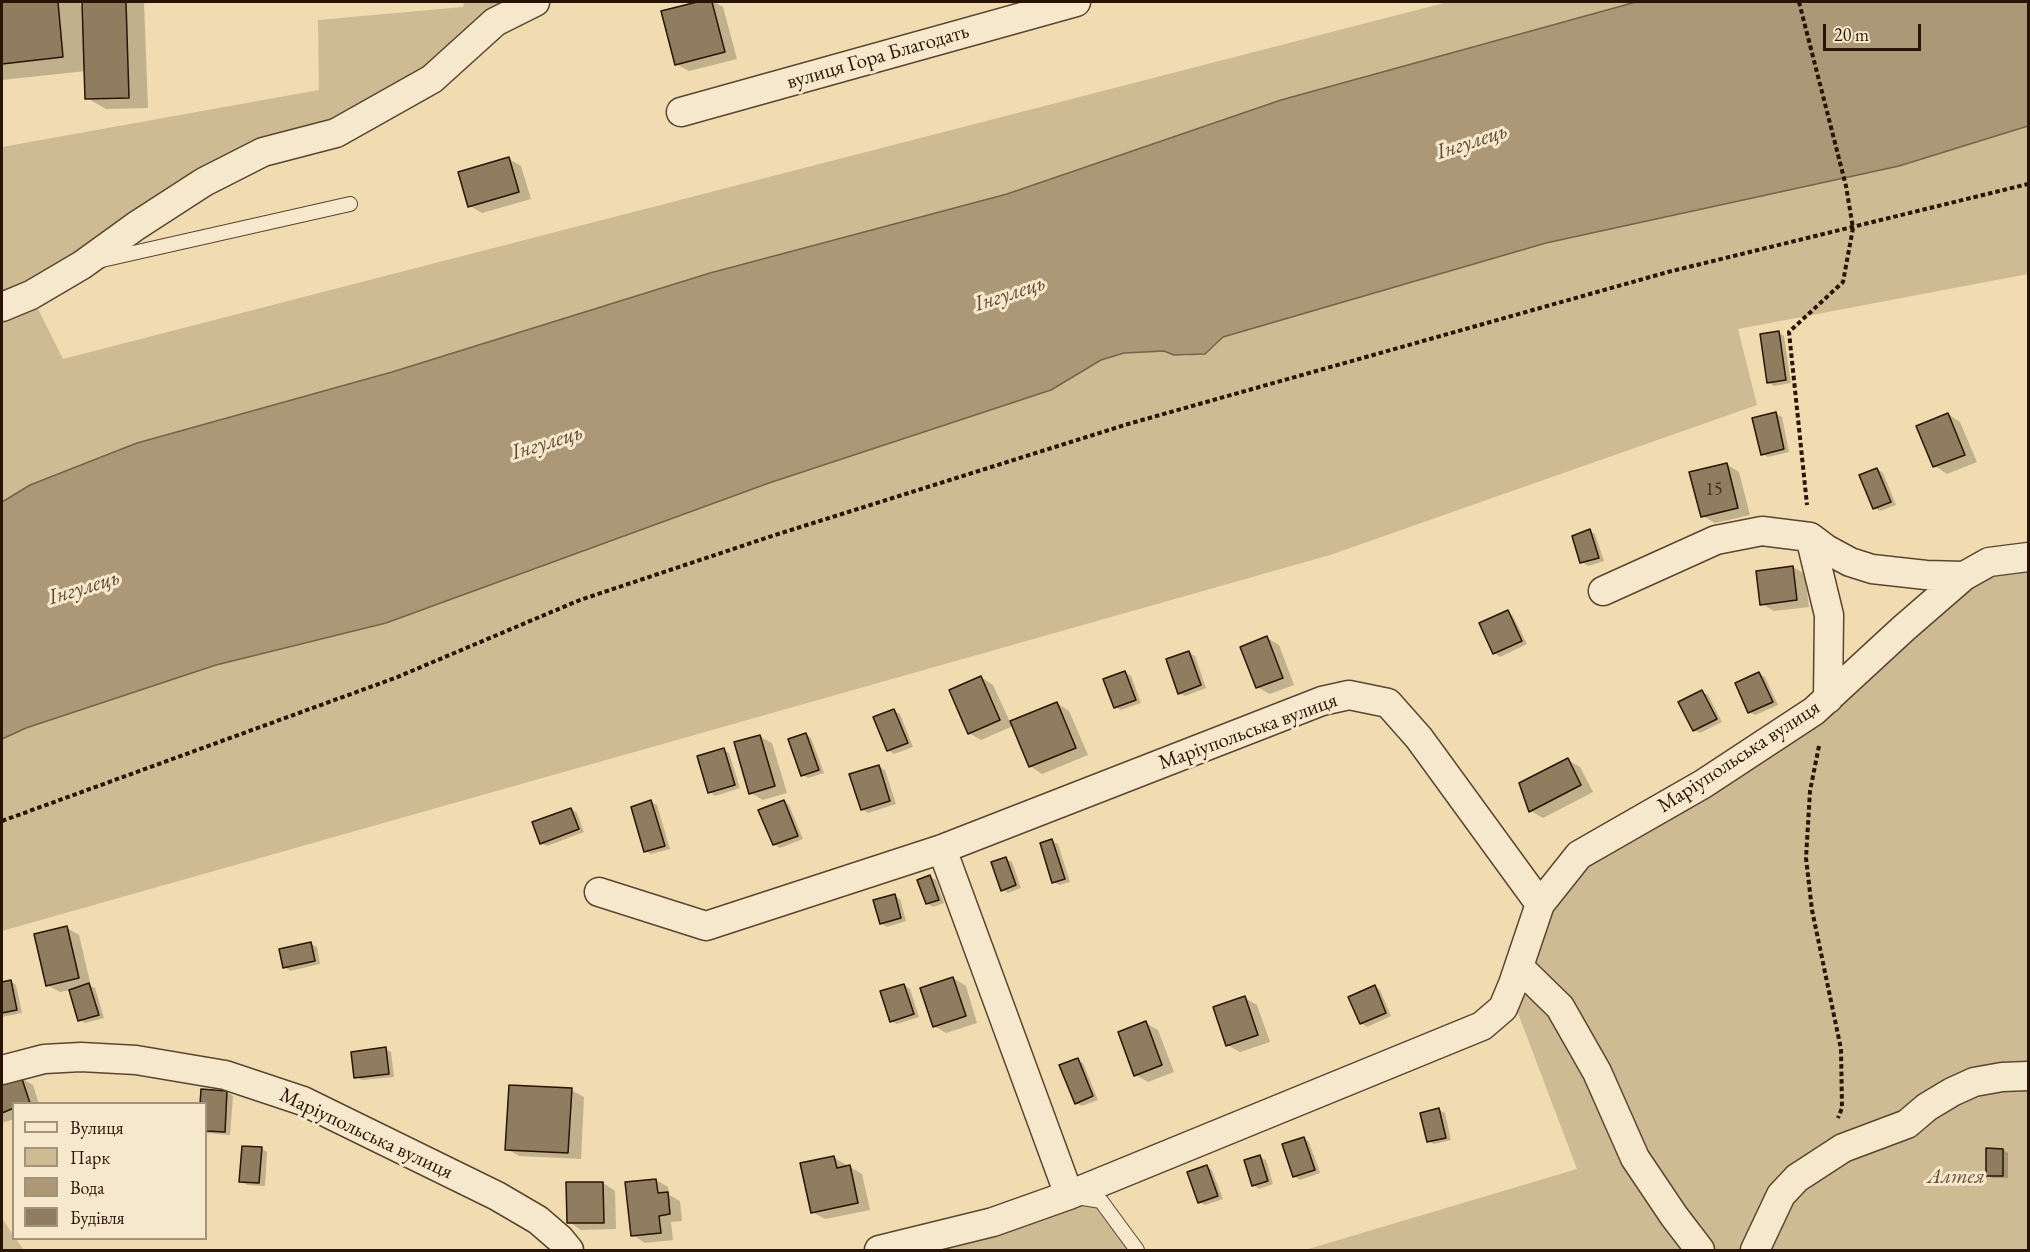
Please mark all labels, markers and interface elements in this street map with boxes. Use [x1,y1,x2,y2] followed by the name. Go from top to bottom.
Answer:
[1826,12,1924,50] scale bar
[784,19,972,95] street label: вулиця Гора Благодать
[1834,23,1869,46] text: 20 m
[1433,118,1511,166] water label: Інгулець
[971,270,1049,318] water label: Інгулець
[508,420,586,466] water label: Інгулець
[1705,479,1723,501] house number: 15
[45,565,123,611] water label: Інгулець
[1155,688,1341,776] street label: Маріупольська вулиця
[1653,695,1825,819] street label: Маріупольська вулиця
[275,1083,457,1185] street label: Маріупольська вулиця
[12,1102,207,1240] legend
[70,1116,123,1139] text: Вулиця
[70,1146,110,1169] text: Парк
[1927,1164,1985,1190] park label: Алтея
[70,1176,104,1199] text: Вода
[70,1206,125,1229] text: Будівля

